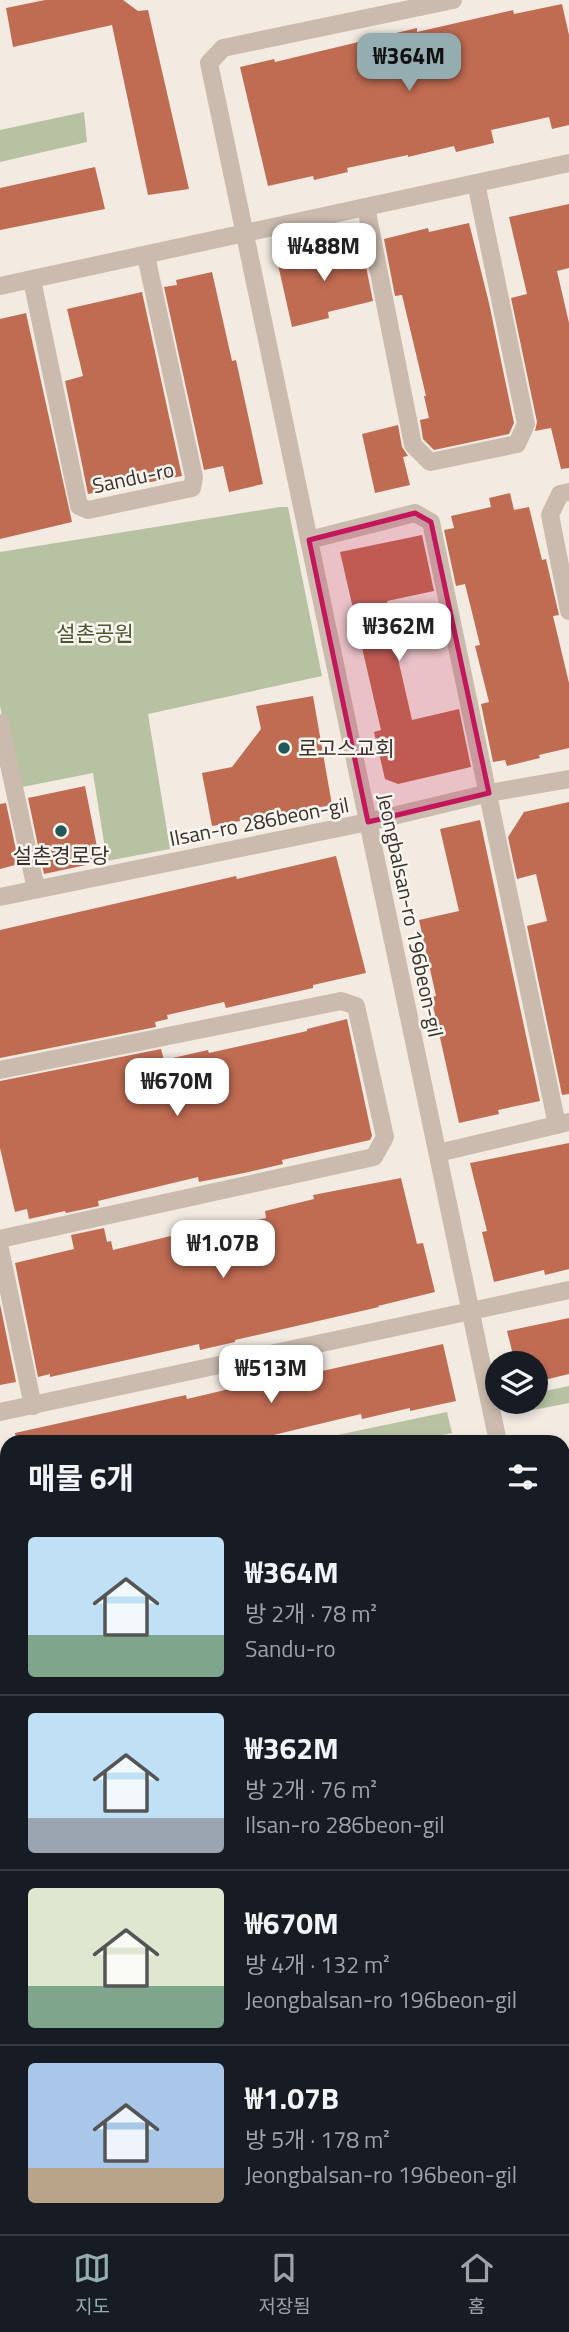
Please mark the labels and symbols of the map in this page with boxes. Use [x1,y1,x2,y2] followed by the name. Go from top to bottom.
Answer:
[360,34,458,93] pin: ₩364M
[275,224,373,283] pin: ₩488M
[89,453,177,501] street label: Sandu-ro
[350,604,448,663] pin: ₩362M
[56,617,134,649] park label: 설촌공원
[298,732,395,764] place label: 로고스교회
[276,740,292,756] marker: 로고스교회
[166,788,352,854] street label: Ilsan-ro 286beon-gil
[370,790,452,1040] street label: Jeongbalsan-ro 196beon-gil
[53,823,69,839] marker: 설촌경로당
[13,839,109,871] place label: 설촌경로당
[128,1058,226,1118] pin: ₩670M
[166,1220,280,1280] pin: ₩1.07B
[222,1346,320,1405] pin: ₩513M

